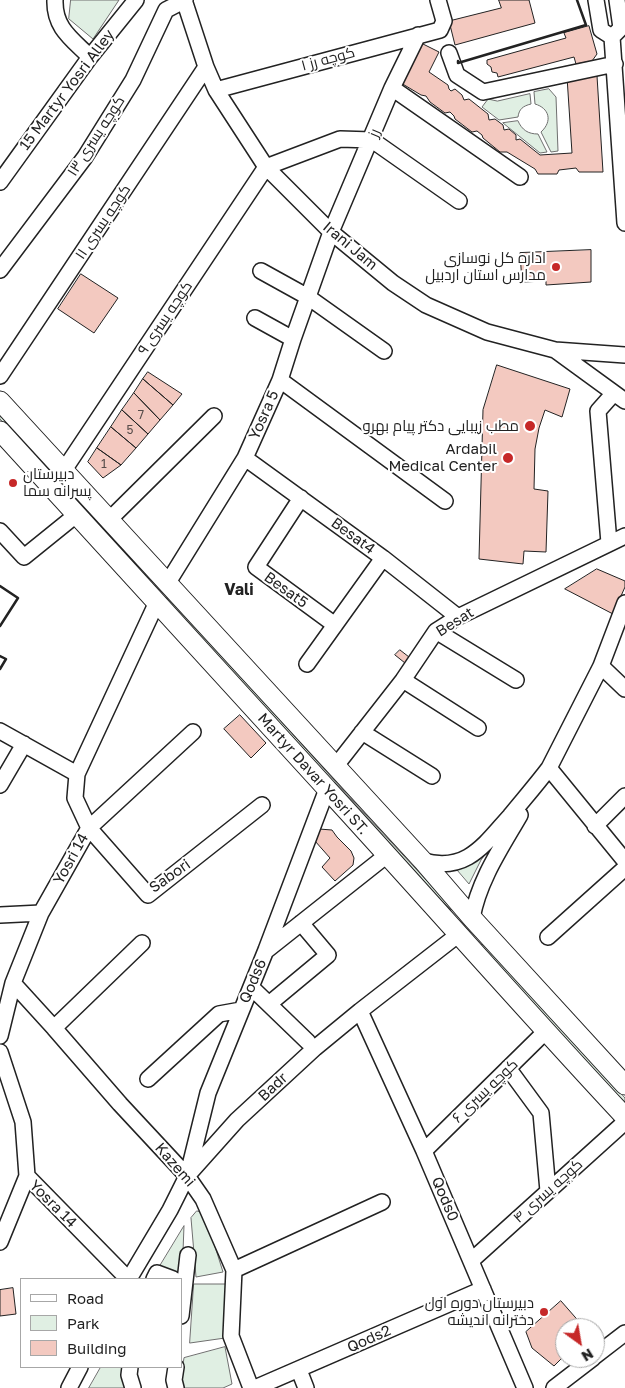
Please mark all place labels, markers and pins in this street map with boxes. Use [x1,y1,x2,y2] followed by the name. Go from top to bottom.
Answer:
[425,249,546,284] place label: اداره کل نوسازی مدارس استان اردبیل
[550,261,562,273] marker: اداره کل نوسازی مدارس استان اردبیل
[362,417,519,435] place label: مطب زیبایی دکتر پیام بهرو
[523,419,537,433] marker: مطب زیبایی دکتر پیام بهرو
[388,440,497,475] place label: Ardabil Medical Center
[501,451,515,465] marker: Ardabil Medical Center
[23,465,92,500] place label: دبیرستان پسرانه سما
[7,477,19,489] marker: دبیرستان پسرانه سما
[425,1294,534,1329] place label: دبیرستان دوره اول دخترانه اندیشه
[538,1306,550,1318] marker: دبیرستان دوره اول دخترانه اندیشه

